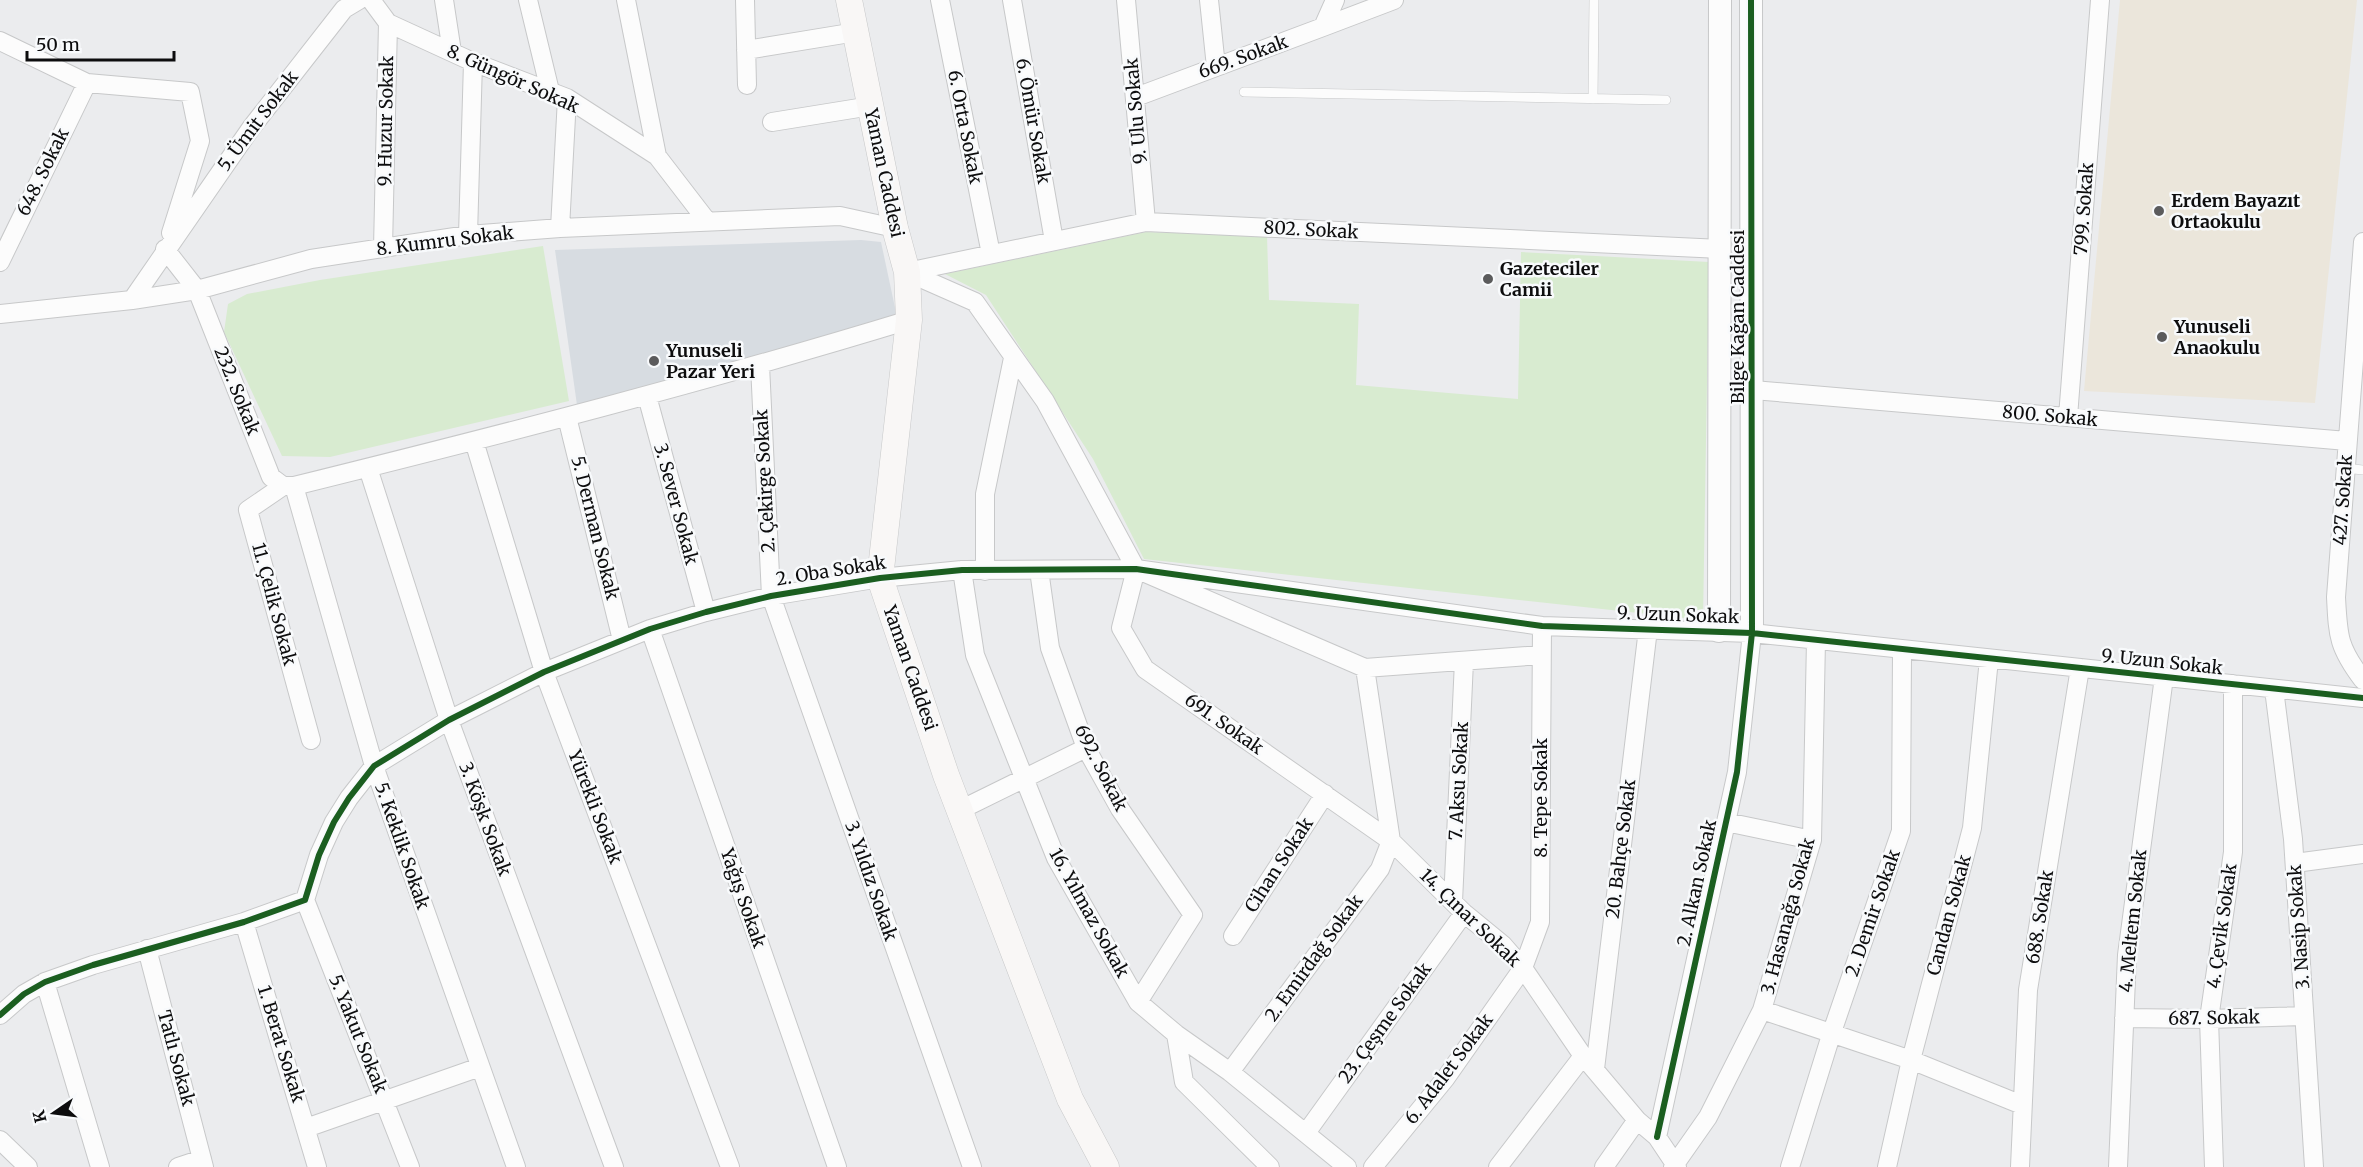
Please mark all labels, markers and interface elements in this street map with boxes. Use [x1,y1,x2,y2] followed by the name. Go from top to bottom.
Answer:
[27,24,174,62] scale bar
[1195,30,1291,83] street label: 669. Sokak
[36,33,80,56] text: 50 m
[443,39,584,118] street label: 8. Güngör Sokak
[373,55,398,187] street label: 9. Huzur Sokak
[1011,56,1056,186] street label: 6. Ömür Sokak
[1119,57,1152,165] street label: 9. Ulu Sokak
[212,65,303,175] street label: 5. Ümit Sokak
[943,68,988,186] street label: 6. Orta Sokak
[859,105,909,240] street label: Yaman Caddesi
[11,124,74,220] street label: 648. Sokak
[2069,161,2098,256] street label: 799. Sokak
[2171,189,2301,233] place label: Erdem Bayazıt Ortaokulu
[2152,204,2166,218] marker: Erdem Bayazıt Ortaokulu
[1263,216,1360,244] street label: 802. Sokak
[375,221,515,260] street label: 8. Kumru Sokak
[1726,230,1749,404] street label: Bilge Kağan Caddesi
[1500,257,1599,301] place label: Gazeteciler Camii
[1481,272,1495,286] marker: Gazeteciler Camii
[2173,315,2260,359] place label: Yunuseli Anaokulu
[2155,330,2169,344] marker: Yunuseli Anaokulu
[665,339,755,383] place label: Yunuseli Pazar Yeri
[209,343,266,439] street label: 232. Sokak
[647,354,661,368] marker: Yunuseli Pazar Yeri
[2001,400,2099,431] street label: 800. Sokak
[749,408,780,553] street label: 2. Çekirge Sokak
[649,441,704,568] street label: 3. Sever Sokak
[2328,453,2357,546] street label: 427. Sokak
[567,454,625,603] street label: 5. Derman Sokak
[247,540,302,668] street label: 11. Çelik Sokak
[774,550,888,591] street label: 2. Oba Sokak
[878,601,943,734] street label: Yaman Caddesi
[1617,601,1740,628] street label: 9. Uzun Sokak
[2100,644,2225,679] street label: 9. Uzun Sokak
[1180,688,1269,759] street label: 691. Sokak
[1444,720,1473,841] street label: 7. Aksu Sokak
[1070,721,1133,815] street label: 692. Sokak
[1529,738,1552,858] street label: 8. Tepe Sokak
[563,746,628,868] street label: Yürekli Sokak
[454,759,517,879] street label: 3. Köşk Sokak
[1601,777,1641,920] street label: 20. Bahçe Sokak
[370,779,435,913] street label: 5. Keklik Sokak
[1239,812,1318,917] street label: Cihan Sokak
[1672,817,1721,948] street label: 2. Alkan Sokak
[840,818,903,944] street label: 3. Yıldız Sokak
[1756,834,1820,997] street label: 3. Hasanağa Sokak
[715,844,771,951] street label: Yağış Sokak
[1044,844,1135,982] street label: 16. Yılmaz Sokak
[1840,846,1905,979] street label: 2. Demir Sokak
[2114,848,2152,994] street label: 4. Meltem Sokak
[1921,851,1976,978] street label: Candan Sokak
[2201,861,2242,990] street label: 4. Çevik Sokak
[2283,863,2314,990] street label: 3. Nasip Sokak
[1415,864,1526,972] street label: 14. Çınar Sokak
[2021,868,2058,965] street label: 688. Sokak
[1260,889,1368,1026] street label: 2. Emirdağ Sokak
[1333,957,1436,1088] street label: 23. Çeşme Sokak
[324,971,393,1097] street label: 5. Yakut Sokak
[253,983,310,1106] street label: 1. Berat Sokak
[2168,1005,2261,1030] street label: 687. Sokak
[153,1008,200,1109] street label: Tatlı Sokak
[1399,1008,1498,1129] street label: 6. Adalet Sokak
[24,1083,84,1143] north arrow
[28,1108,51,1125] text: K

